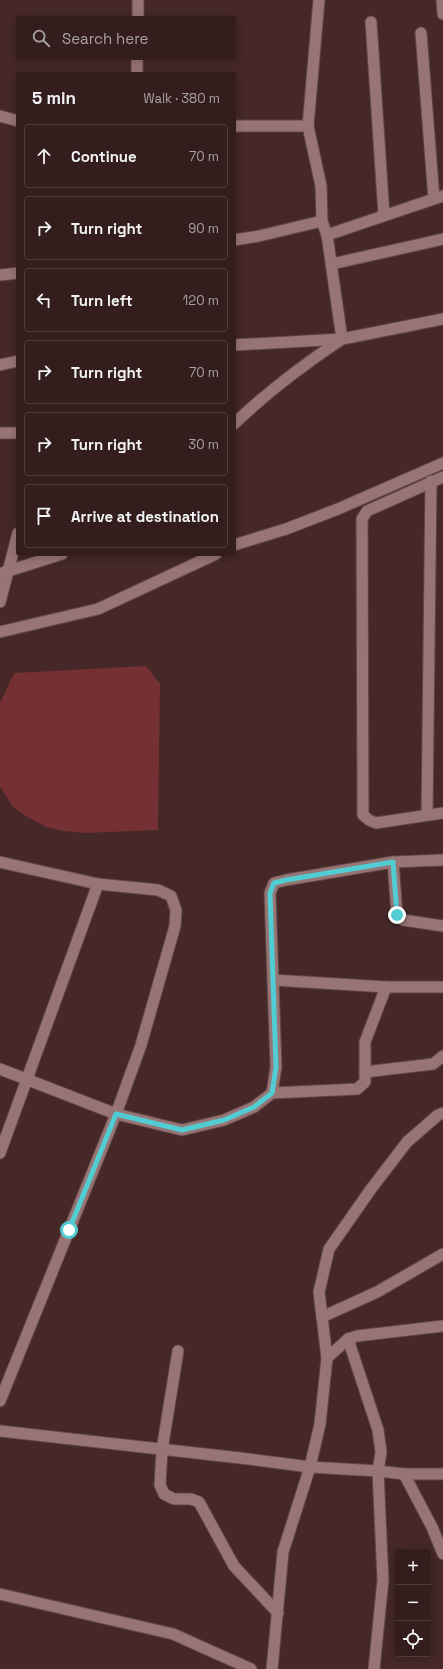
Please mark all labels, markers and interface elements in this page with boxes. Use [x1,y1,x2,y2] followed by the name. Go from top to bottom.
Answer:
[16,16,236,60] search box
[30,27,52,49] icon: search
[62,29,148,48] text: Search here
[32,87,76,109] text: 5 min
[143,90,220,107] text: Walk · 380 m
[33,145,55,167] icon: ahead
[71,147,137,166] text: Continue
[189,148,219,165] text: 70 m
[33,217,55,239] icon: right
[71,219,142,238] text: Turn right
[188,220,219,237] text: 90 m
[33,289,55,311] icon: left
[71,291,133,310] text: Turn left
[183,292,219,309] text: 120 m
[33,361,55,383] icon: right
[71,363,142,382] text: Turn right
[189,364,219,381] text: 70 m
[33,433,55,455] icon: right
[71,435,142,454] text: Turn right
[188,436,219,453] text: 30 m
[33,505,55,527] icon: arrive
[71,507,219,526] text: Arrive at destination
[388,906,406,924] route end
[60,1221,78,1239] route start
[395,1549,431,1657] map controls
[395,1549,431,1585] button: +
[395,1585,431,1621] button: −
[395,1621,431,1657] button: locate

